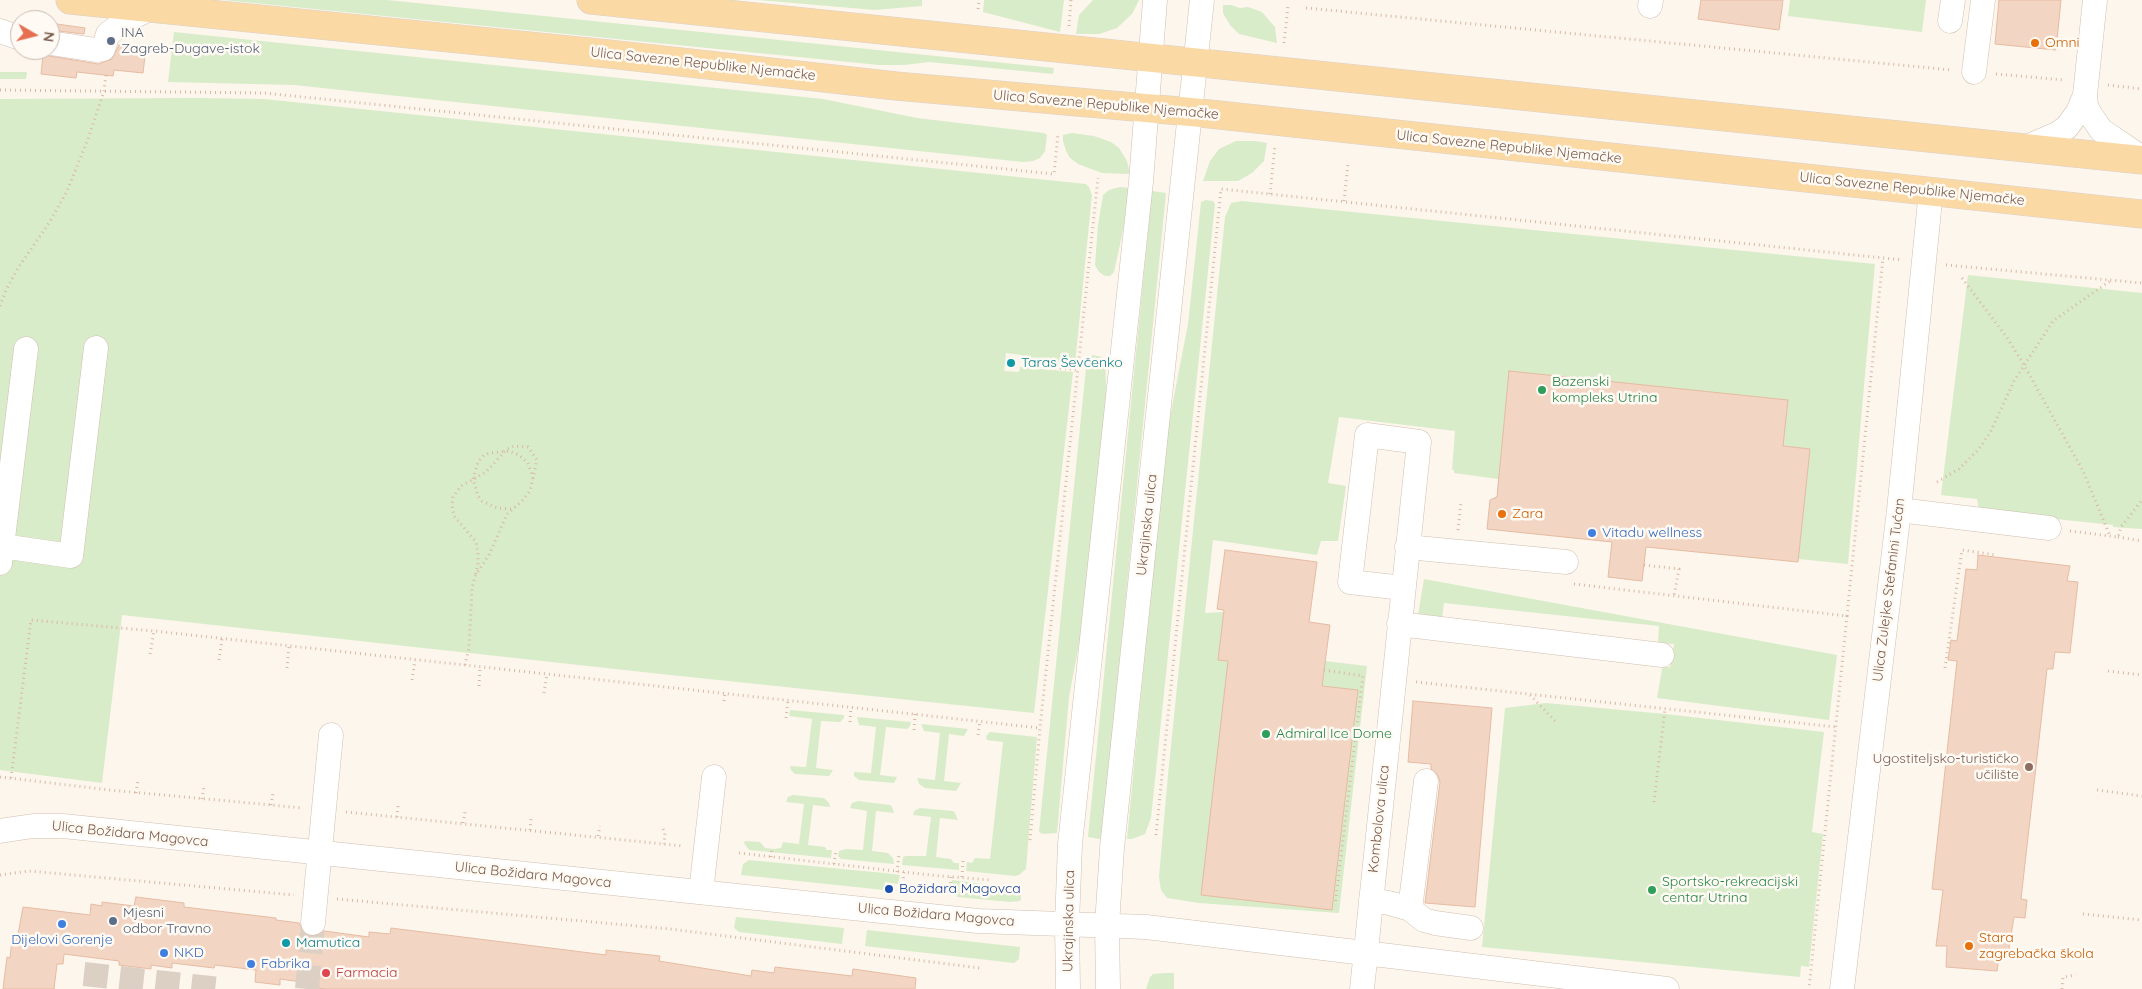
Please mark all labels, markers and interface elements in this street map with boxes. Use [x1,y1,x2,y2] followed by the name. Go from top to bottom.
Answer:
[10,10,60,60] north arrow
[121,25,260,58] place label: INA Zagreb-Dugave-istok
[39,31,58,43] text: N
[105,35,117,47] marker: INA Zagreb-Dugave-istok
[2045,35,2080,51] place label: Omni
[2029,37,2041,49] marker: Omni
[590,44,816,84] street label: Ulica Savezne Republike Njemačke
[992,87,1220,123] street label: Ulica Savezne Republike Njemačke
[1396,127,1622,167] street label: Ulica Savezne Republike Njemačke
[1799,169,2025,209] street label: Ulica Savezne Republike Njemačke
[1021,355,1123,371] place label: Taras Ševčenko
[1005,357,1017,369] marker: Taras Ševčenko
[1552,374,1657,407] place label: Bazenski kompleks Utrina
[1536,384,1548,396] marker: Bazenski kompleks Utrina
[1133,473,1161,577] street label: Ukrajinska ulica
[1869,497,1909,683] street label: Ulica Zulejke Stefanini Tućan
[1512,506,1543,522] place label: Zara
[1496,508,1508,520] marker: Zara
[1602,525,1702,541] place label: Vitadu wellness
[1586,527,1598,539] marker: Vitadu wellness
[1276,726,1392,742] place label: Admiral Ice Dome
[1260,728,1272,740] marker: Admiral Ice Dome
[1872,751,2019,784] place label: Ugostiteljsko-turističko učilište
[2023,761,2035,773] marker: Ugostiteljsko-turističko učilište
[1365,764,1393,874] street label: Kombolova ulica
[51,817,209,851] street label: Ulica Božidara Magovca
[454,858,612,892] street label: Ulica Božidara Magovca
[1060,870,1078,972] street label: Ukrajinska ulica
[1662,874,1798,906] place label: Sportsko-rekreacijski centar Utrina
[899,881,1021,897] place label: Božidara Magovca
[883,883,895,895] marker: Božidara Magovca
[1646,884,1658,896] marker: Sportsko-rekreacijski centar Utrina
[857,900,1015,930] street label: Ulica Božidara Magovca
[123,905,211,938] place label: Mjesni odbor Travno
[107,915,119,927] marker: Mjesni odbor Travno
[56,918,68,930] marker: Dijelovi Gorenje
[1979,930,2094,962] place label: Stara zagrebačka škola
[11,932,113,948] place label: Dijelovi Gorenje
[296,935,360,951] place label: Mamutica
[280,937,292,949] marker: Mamutica
[1963,940,1975,952] marker: Stara zagrebačka škola
[174,945,204,961] place label: NKD
[158,947,170,959] marker: NKD
[261,956,310,972] place label: Fabrika
[245,958,257,970] marker: Fabrika
[336,965,398,981] place label: Farmacia
[320,967,332,979] marker: Farmacia

